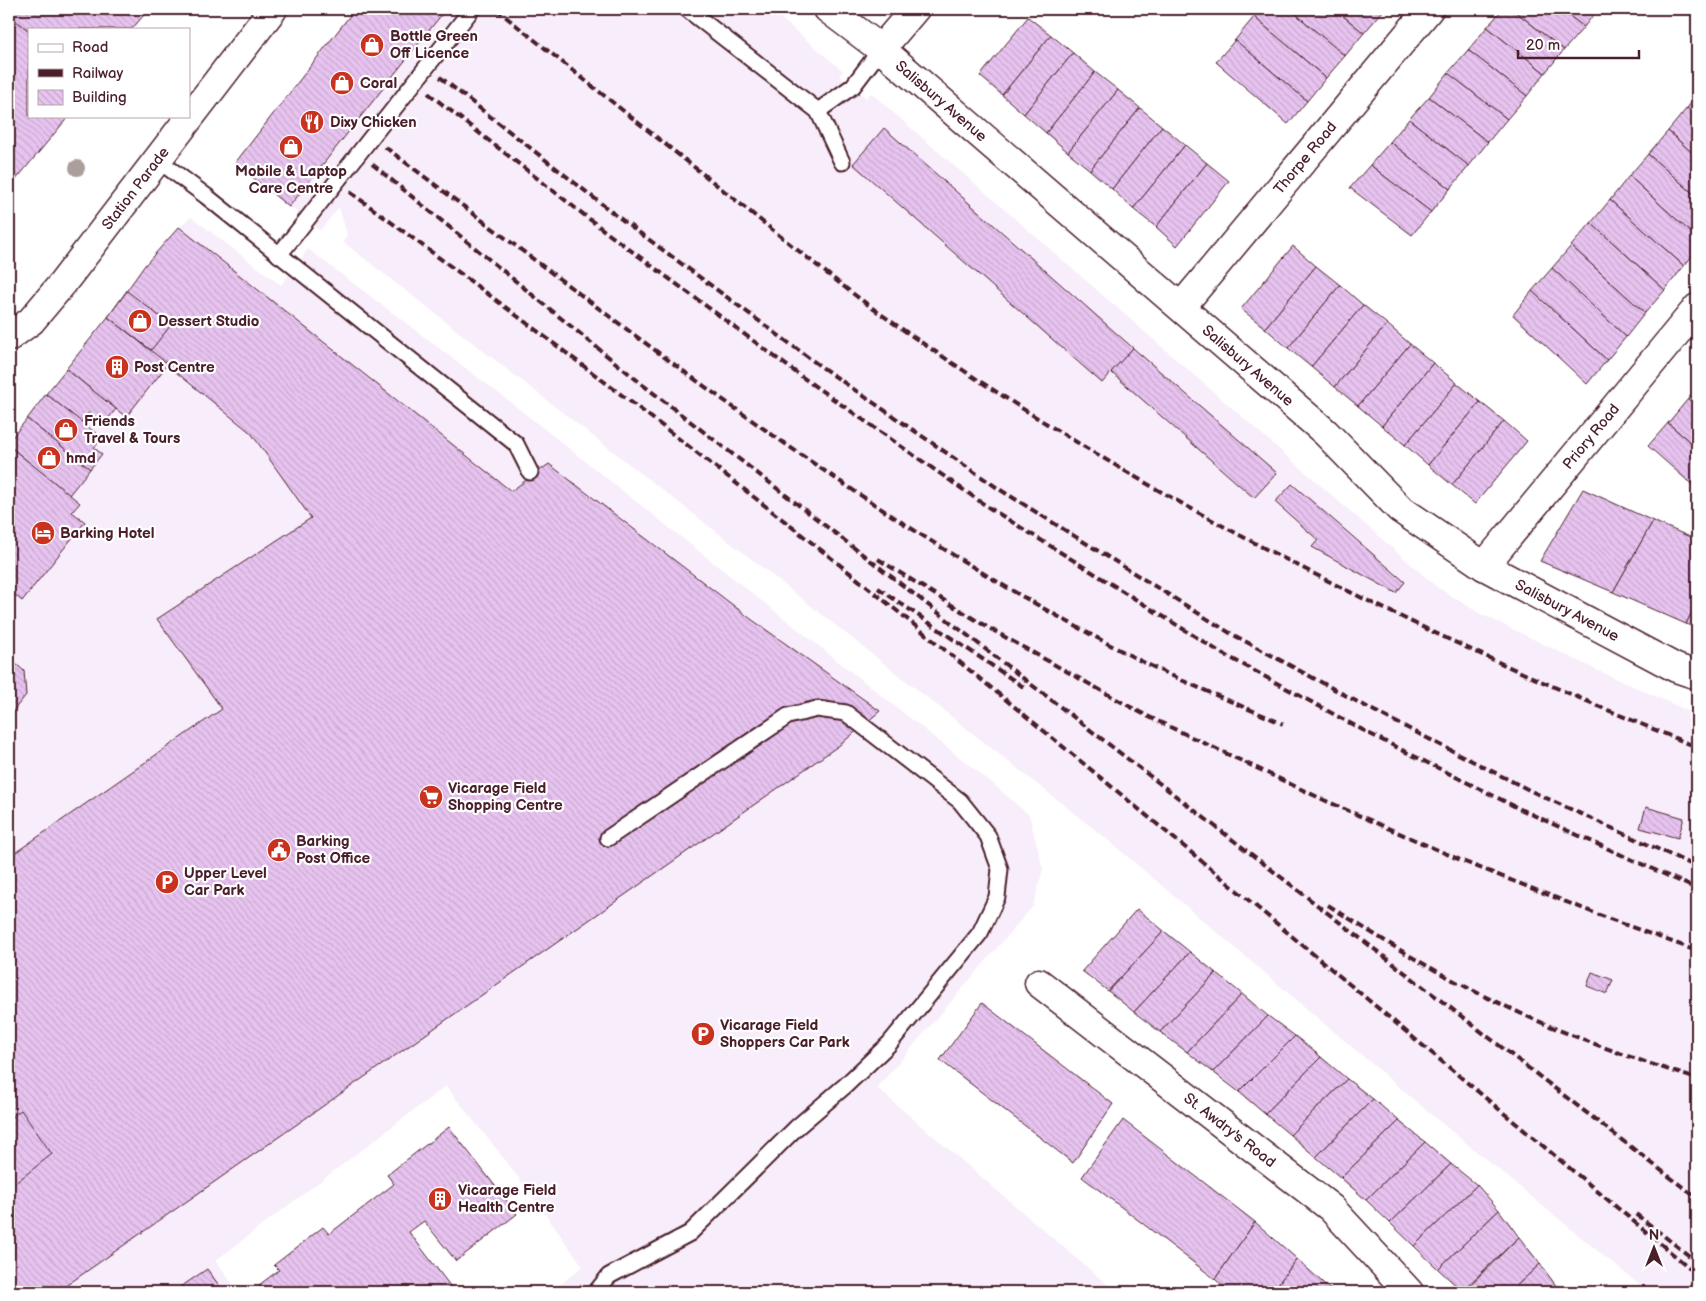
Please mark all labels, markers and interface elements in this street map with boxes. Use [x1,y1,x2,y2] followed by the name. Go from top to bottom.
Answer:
[390,27,478,63] place label: Bottle Green Off Licence
[28,28,190,118] legend
[1518,28,1640,60] scale bar
[359,32,385,58] shop icon: Bottle Green Off Licence
[1526,36,1560,55] text: 20 m
[72,38,108,57] text: Road
[891,57,991,146] street label: Salisbury Avenue
[72,64,123,83] text: Railway
[329,70,355,96] shop icon: Coral
[360,74,397,93] place label: Coral
[72,88,127,107] text: Building
[299,109,325,135] restaurant icon: Dixy Chicken
[330,113,417,132] place label: Dixy Chicken
[1270,118,1341,198] street label: Thorpe Road
[278,134,304,160] shop icon: Mobile & Laptop Care Centre
[98,143,174,234] street label: Station Parade
[235,162,347,198] place label: Mobile & Laptop Care Centre
[127,308,153,334] shop icon: Dessert Studio
[158,312,260,331] place label: Dessert Studio
[1198,321,1297,411] street label: Salisbury Avenue
[104,354,130,380] building icon: Post Centre
[134,358,215,377] place label: Post Centre
[1559,400,1624,473] street label: Priory Road
[84,412,180,448] place label: Friends Travel & Tours
[53,417,79,443] shop icon: Friends Travel & Tours
[36,445,62,471] shop icon: hmd
[66,449,96,468] place label: hmd
[30,520,56,546] hotel icon: Barking Hotel
[60,524,154,543] place label: Barking Hotel
[1512,575,1622,646] street label: Salisbury Avenue
[448,779,563,815] place label: Vicarage Field Shopping Centre
[418,784,444,810] supermarket icon: Vicarage Field Shopping Centre
[296,832,371,868] place label: Barking Post Office
[266,837,292,863] public building icon: Barking Post Office
[184,864,267,900] place label: Upper Level Car Park
[154,869,180,895] parking icon: Upper Level Car Park
[720,1016,850,1052] place label: Vicarage Field Shoppers Car Park
[690,1021,716,1047] parking icon: Vicarage Field Shoppers Car Park
[1180,1089,1279,1172] street label: St. Awdry's Road
[458,1181,556,1217] place label: Vicarage Field Health Centre
[427,1186,453,1212] building icon: Vicarage Field Health Centre
[1628,1224,1678,1274] north arrow
[1649,1227,1659,1244] text: N

